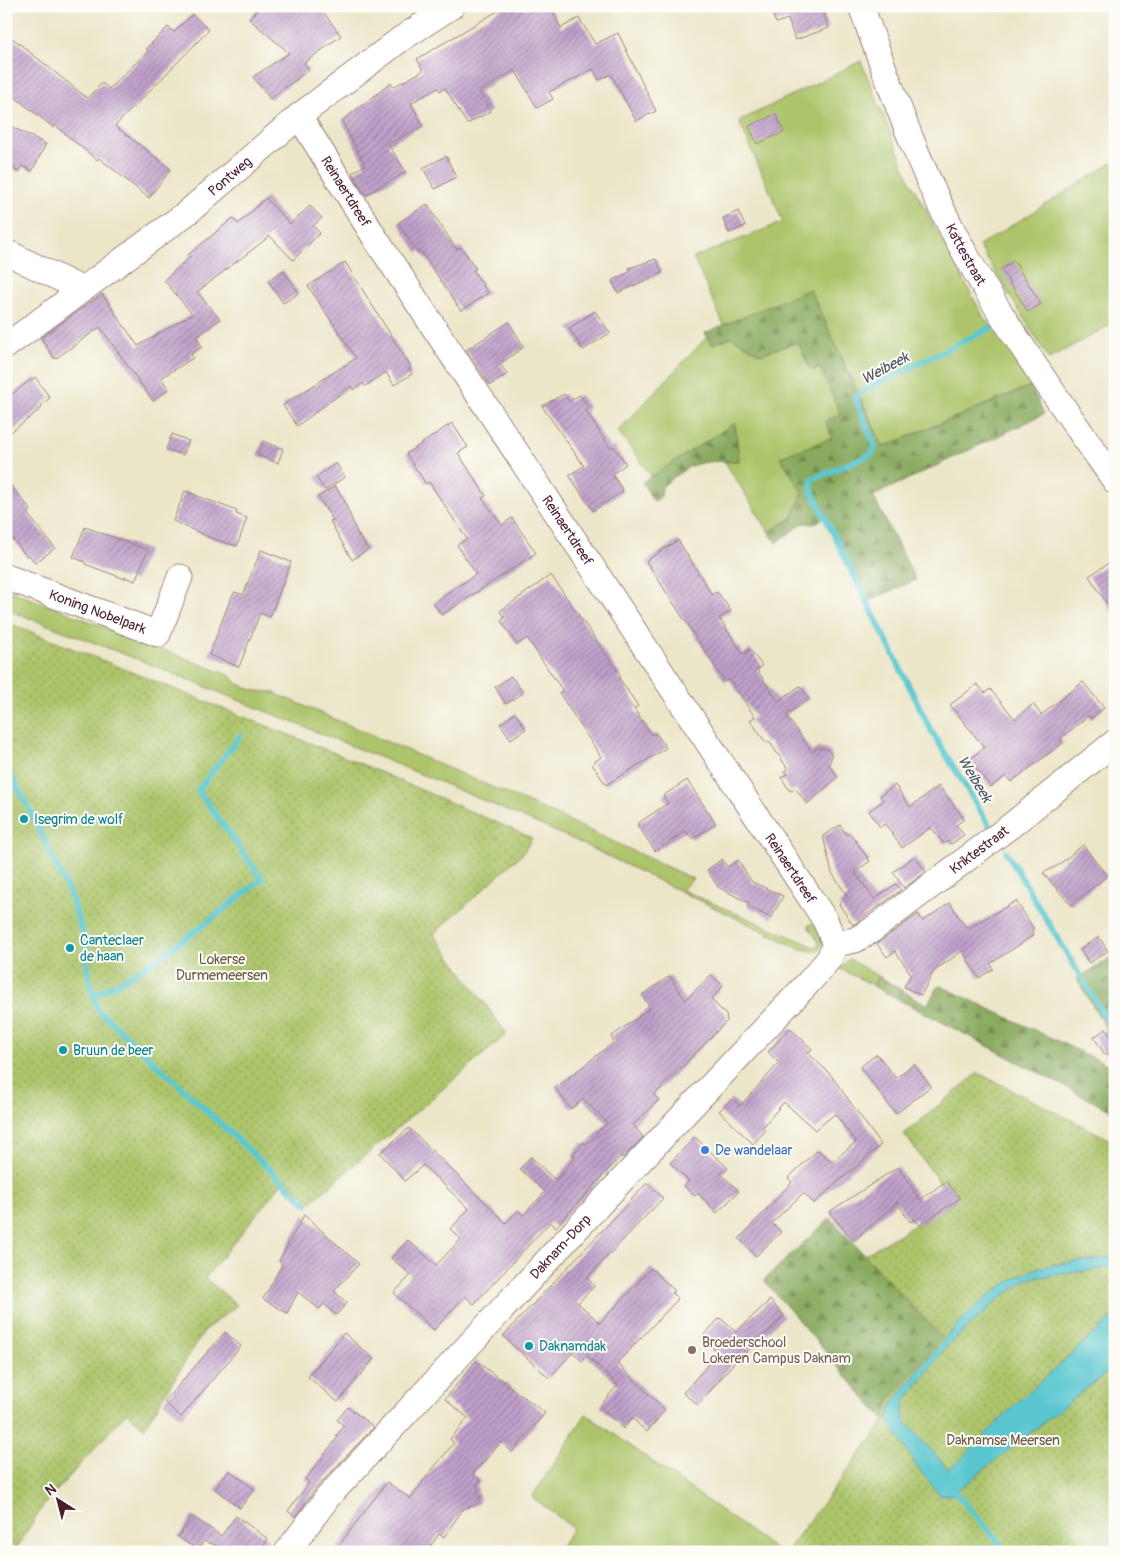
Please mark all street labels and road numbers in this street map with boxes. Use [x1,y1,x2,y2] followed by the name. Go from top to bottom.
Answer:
[205,153,255,200] street label: Pontweg
[317,153,374,231] street label: Reinaertdreef
[942,221,990,289] street label: Kattestraat
[538,492,597,569] street label: Reinaertdreef
[47,586,149,638] street label: Koning Nobelpark
[946,822,1012,878] street label: Kriktestraat
[761,830,820,907] street label: Reinaertdreef
[526,1211,595,1283] street label: Daknam-Dorp

